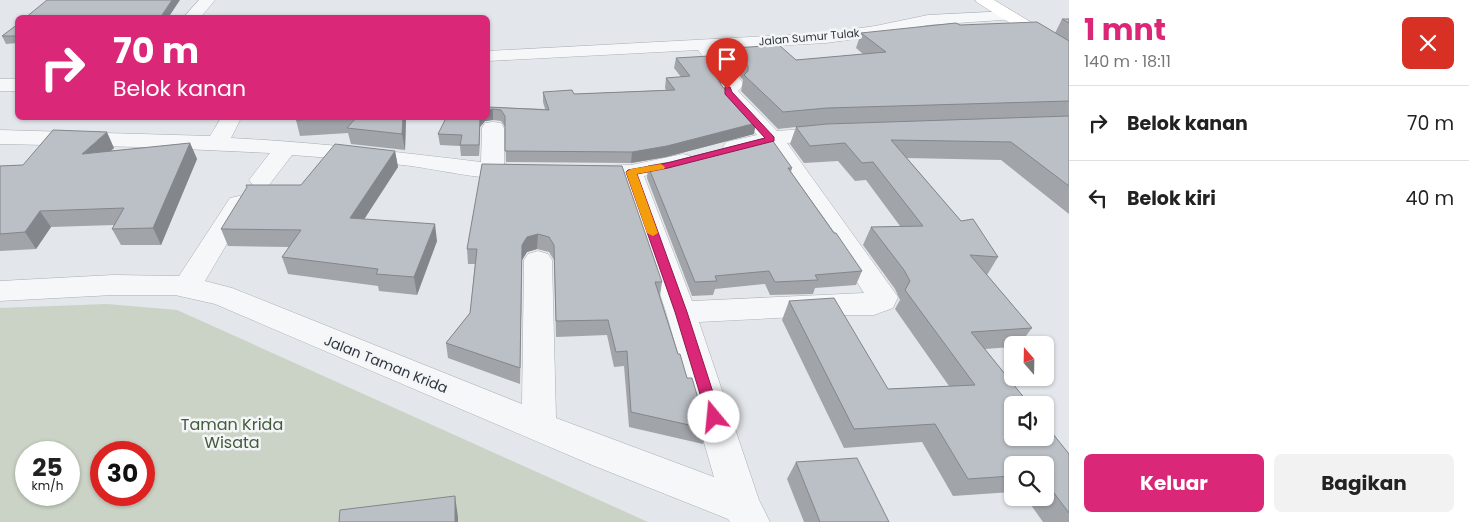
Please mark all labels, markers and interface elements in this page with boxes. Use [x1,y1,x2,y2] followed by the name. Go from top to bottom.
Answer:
[1084,8,1166,51] text: 1 mnt
[1402,17,1454,69] button: close
[758,25,860,49] street label: Jalan Sumur Tulak
[113,26,199,75] text: 70 m
[30,35,95,100] icon: right
[706,38,748,89] pin
[713,45,741,73] icon: arrive
[1084,50,1171,73] text: 140 m · 18:11
[113,73,246,104] text: Belok kanan
[1084,109,1112,137] icon: right
[1127,110,1248,137] text: Belok kanan
[1407,110,1454,137] text: 70 m
[1084,184,1112,212] icon: left
[1127,185,1216,212] text: Belok kiri
[1405,185,1454,212] text: 40 m
[321,330,451,398] street label: Jalan Taman Krida
[1004,336,1054,386] north arrow
[1004,336,1054,506] map controls
[687,390,739,442] position arrow
[1004,396,1054,446] button: sound
[181,413,283,454] park label: Taman Krida Wisata
[90,441,155,506] speed limit sign: 30
[32,450,63,485] text: 25
[1084,454,1264,512] button: Keluar
[1274,454,1454,512] button: Bagikan
[1004,456,1054,506] button: search
[32,477,63,494] text: km/h

